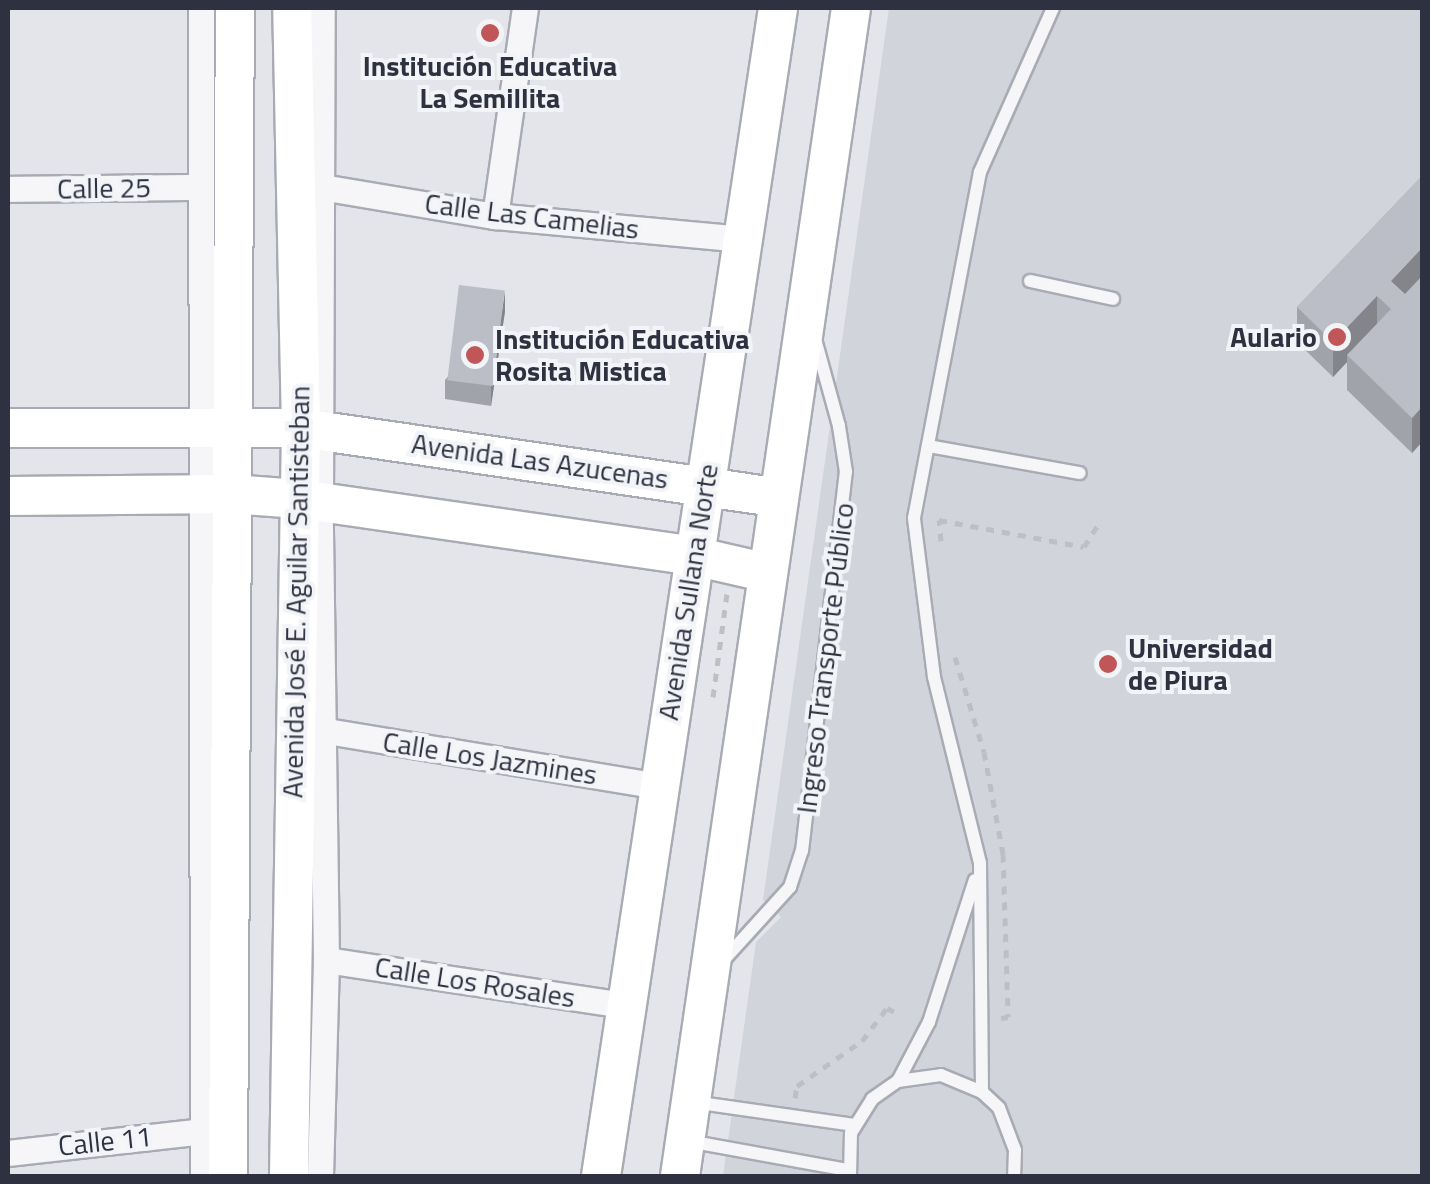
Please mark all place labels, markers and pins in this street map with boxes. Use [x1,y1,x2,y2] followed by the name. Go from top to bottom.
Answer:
[479,22,501,44] marker: Institución Educativa La Semillita
[363,49,617,115] place label: Institución Educativa La Semillita
[1230,320,1317,354] place label: Aulario
[495,322,750,388] place label: Institución Educativa Rosita Mistica
[1326,326,1348,348] marker: Aulario
[464,344,486,366] marker: Institución Educativa Rosita Mistica
[1128,631,1273,697] place label: Universidad de Piura
[1097,653,1119,675] marker: Universidad de Piura

